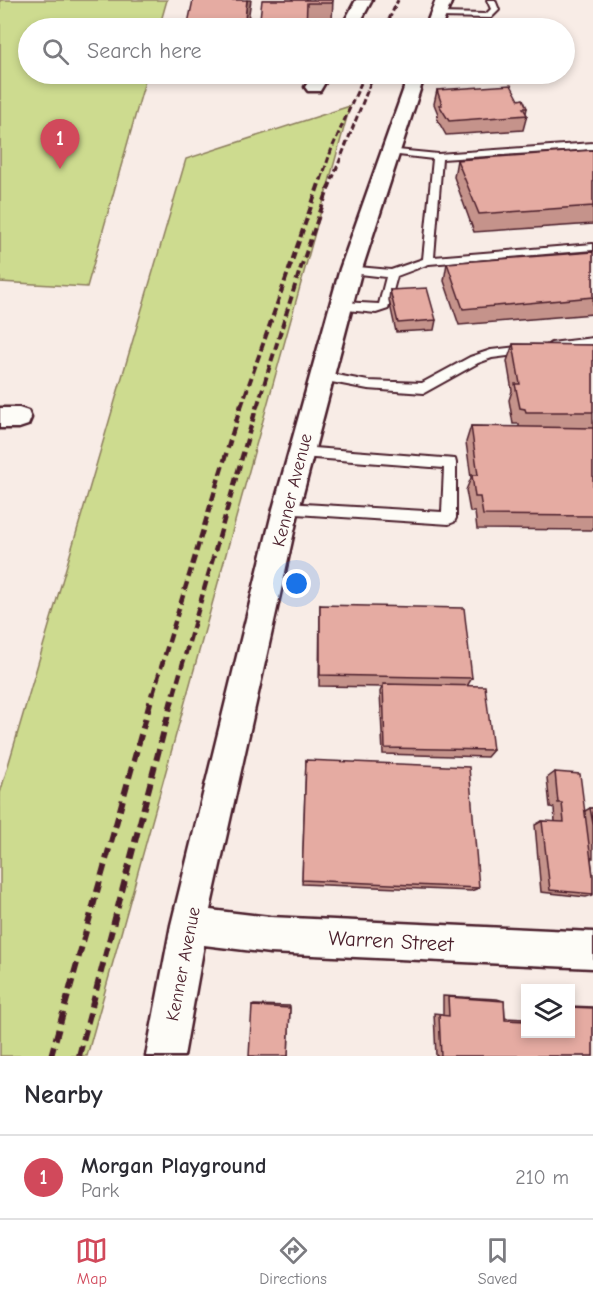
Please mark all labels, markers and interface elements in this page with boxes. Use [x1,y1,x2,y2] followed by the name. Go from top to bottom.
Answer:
[18,18,575,84] search box
[39,35,72,68] icon: search
[87,38,202,64] text: Search here
[40,120,80,169] pin: 1
[268,431,317,549] street label: Kenner Avenue
[282,569,311,598] your location
[162,905,205,1023] street label: Kenner Avenue
[328,926,455,956] street label: Warren Street
[521,984,575,1038] map controls
[521,984,575,1038] button: layers
[24,1080,103,1110] text: Nearby
[81,1153,266,1179] text: Morgan Playground
[40,1166,47,1189] text: 1
[515,1166,569,1189] text: 210 m
[81,1179,119,1202] text: Park
[75,1234,108,1288] tab: Map
[259,1234,327,1288] tab: Directions
[478,1234,518,1288] tab: Saved

